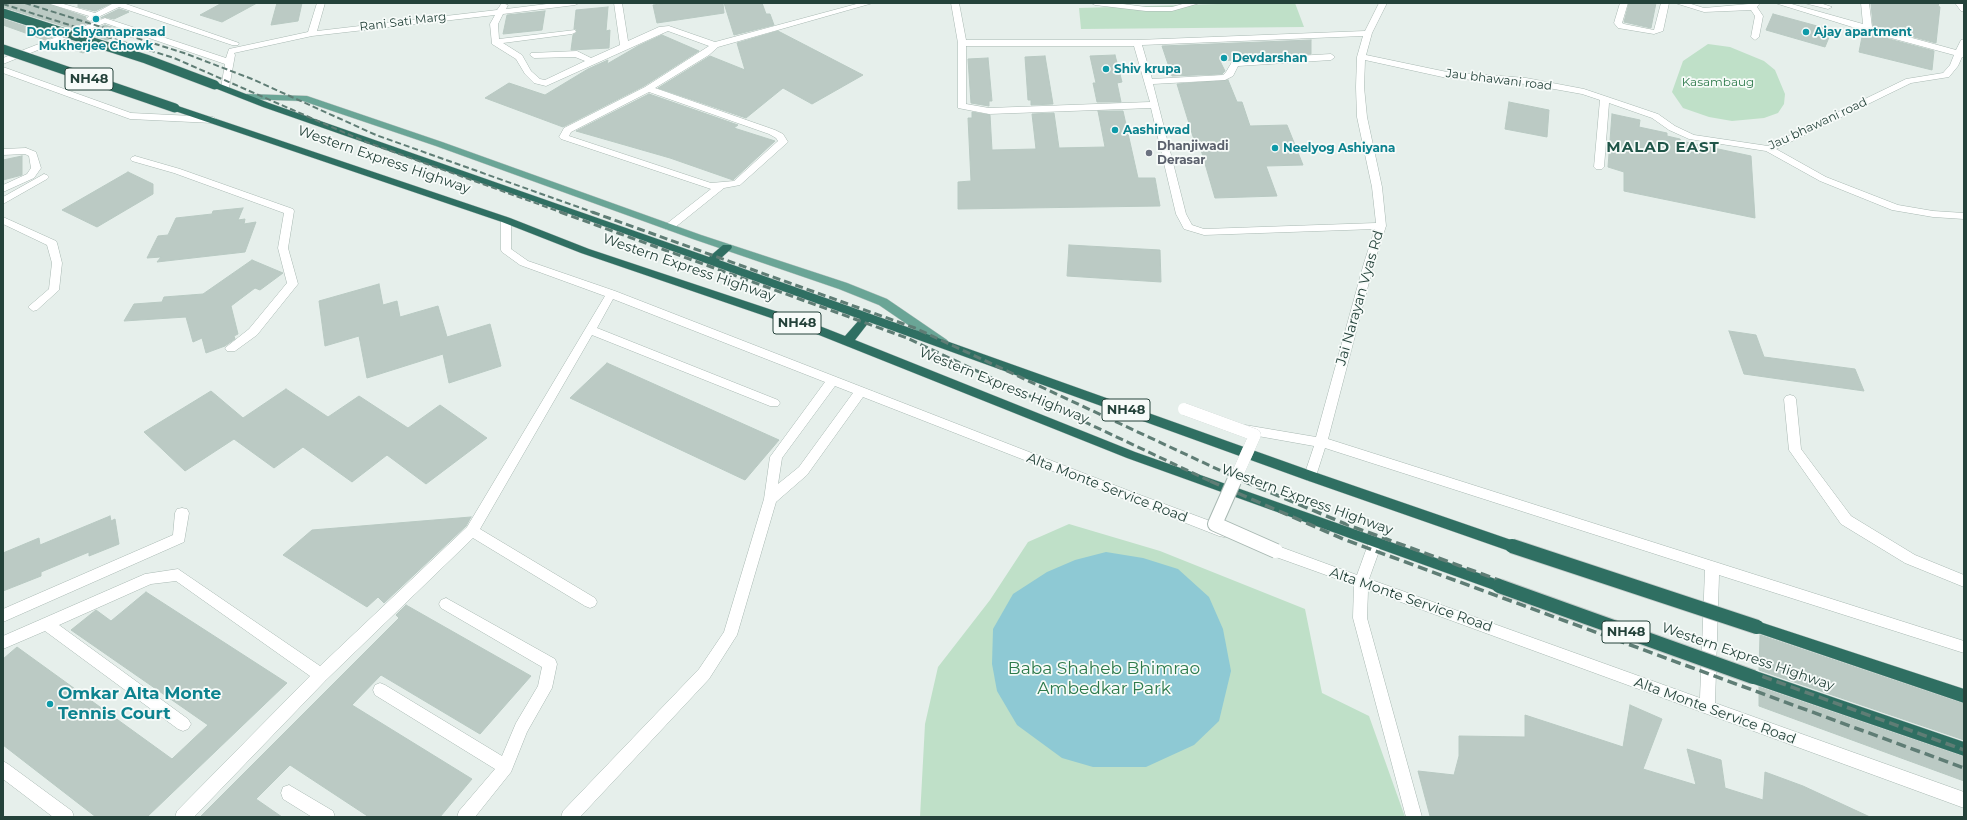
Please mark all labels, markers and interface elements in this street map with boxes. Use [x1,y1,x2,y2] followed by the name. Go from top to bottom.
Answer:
[359,10,447,34] street label: Rani Sati Marg
[91,14,101,24] marker: Doctor Shyamaprasad Mukherjee Chowk
[26,25,166,53] place label: Doctor Shyamaprasad Mukherjee Chowk
[1814,25,1912,39] place label: Ajay apartment
[1801,27,1811,37] marker: Ajay apartment
[1232,51,1308,65] place label: Devdarshan
[1219,53,1229,63] marker: Devdarshan
[1114,62,1181,76] place label: Shiv krupa
[1101,64,1111,74] marker: Shiv krupa
[1445,66,1553,94] street label: Jau bhawani road
[65,68,113,90] road number: NH48
[1682,75,1754,89] park label: Kasambaug
[1767,95,1869,153] street label: Jau bhawani road
[295,122,473,198] street label: Western Express Highway
[1123,123,1190,137] place label: Aashirwad
[1110,125,1120,135] marker: Aashirwad
[1157,139,1229,167] place label: Dhanjiwadi Derasar
[1606,139,1720,157] district label: MALAD EAST
[1283,141,1396,155] place label: Neelyog Ashiyana
[1270,143,1280,153] marker: Neelyog Ashiyana
[1144,148,1154,158] marker: Dhanjiwadi Derasar
[1333,229,1387,367] street label: Jai Narayan Vyas Rd
[600,230,778,306] street label: Western Express Highway
[773,312,821,334] road number: NH48
[917,344,1091,428] street label: Western Express Highway
[1102,399,1150,421] road number: NH48
[1024,450,1190,526] street label: Alta Monte Service Road
[1219,461,1395,539] street label: Western Express Highway
[1327,564,1495,636] street label: Alta Monte Service Road
[1659,619,1837,695] street label: Western Express Highway
[1602,621,1650,643] road number: NH48
[1008,659,1200,699] park label: Baba Shaheb Bhimrao Ambedkar Park
[1632,674,1798,748] street label: Alta Monte Service Road
[58,684,221,724] place label: Omkar Alta Monte Tennis Court
[45,699,55,709] marker: Omkar Alta Monte Tennis Court

